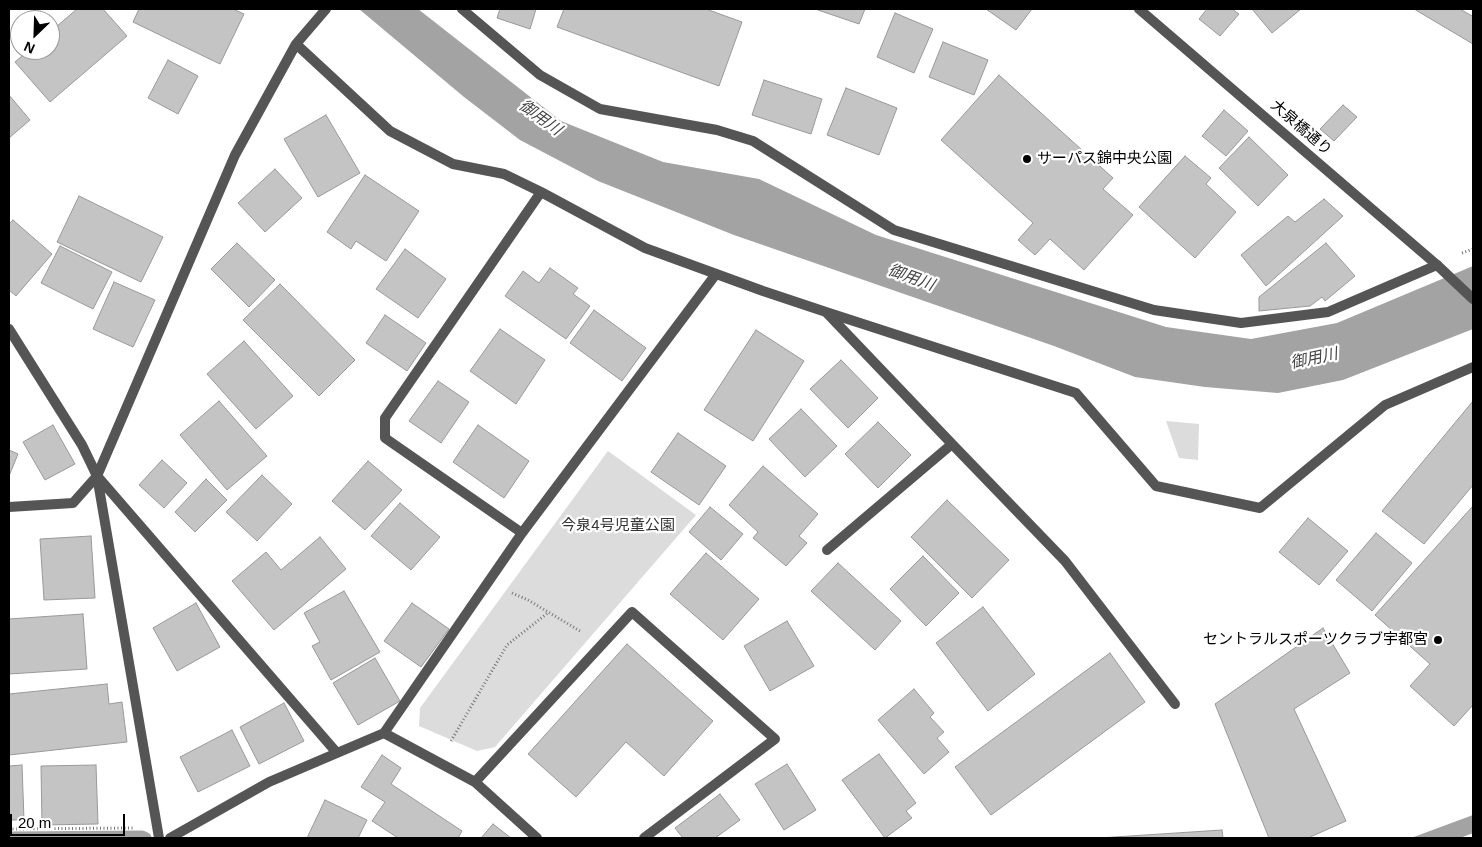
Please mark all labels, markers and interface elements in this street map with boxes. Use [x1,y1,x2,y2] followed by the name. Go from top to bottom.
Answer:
[10,10,60,60] north arrow
[21,38,37,57] text: N
[515,96,565,140] water label: 御用川
[1267,97,1335,159] street label: 大泉橋通り
[1037,150,1172,168] place label: サーパス錦中央公園
[1021,153,1033,165] marker: サーパス錦中央公園
[885,261,937,295] water label: 御用川
[1289,345,1339,373] water label: 御用川
[561,517,675,535] park label: 今泉4号児童公園
[1203,631,1428,649] place label: セントラルスポーツクラブ宇都宮
[1432,634,1444,646] marker: セントラルスポーツクラブ宇都宮
[12,804,128,836] scale bar
[18,814,51,831] text: 20 m

